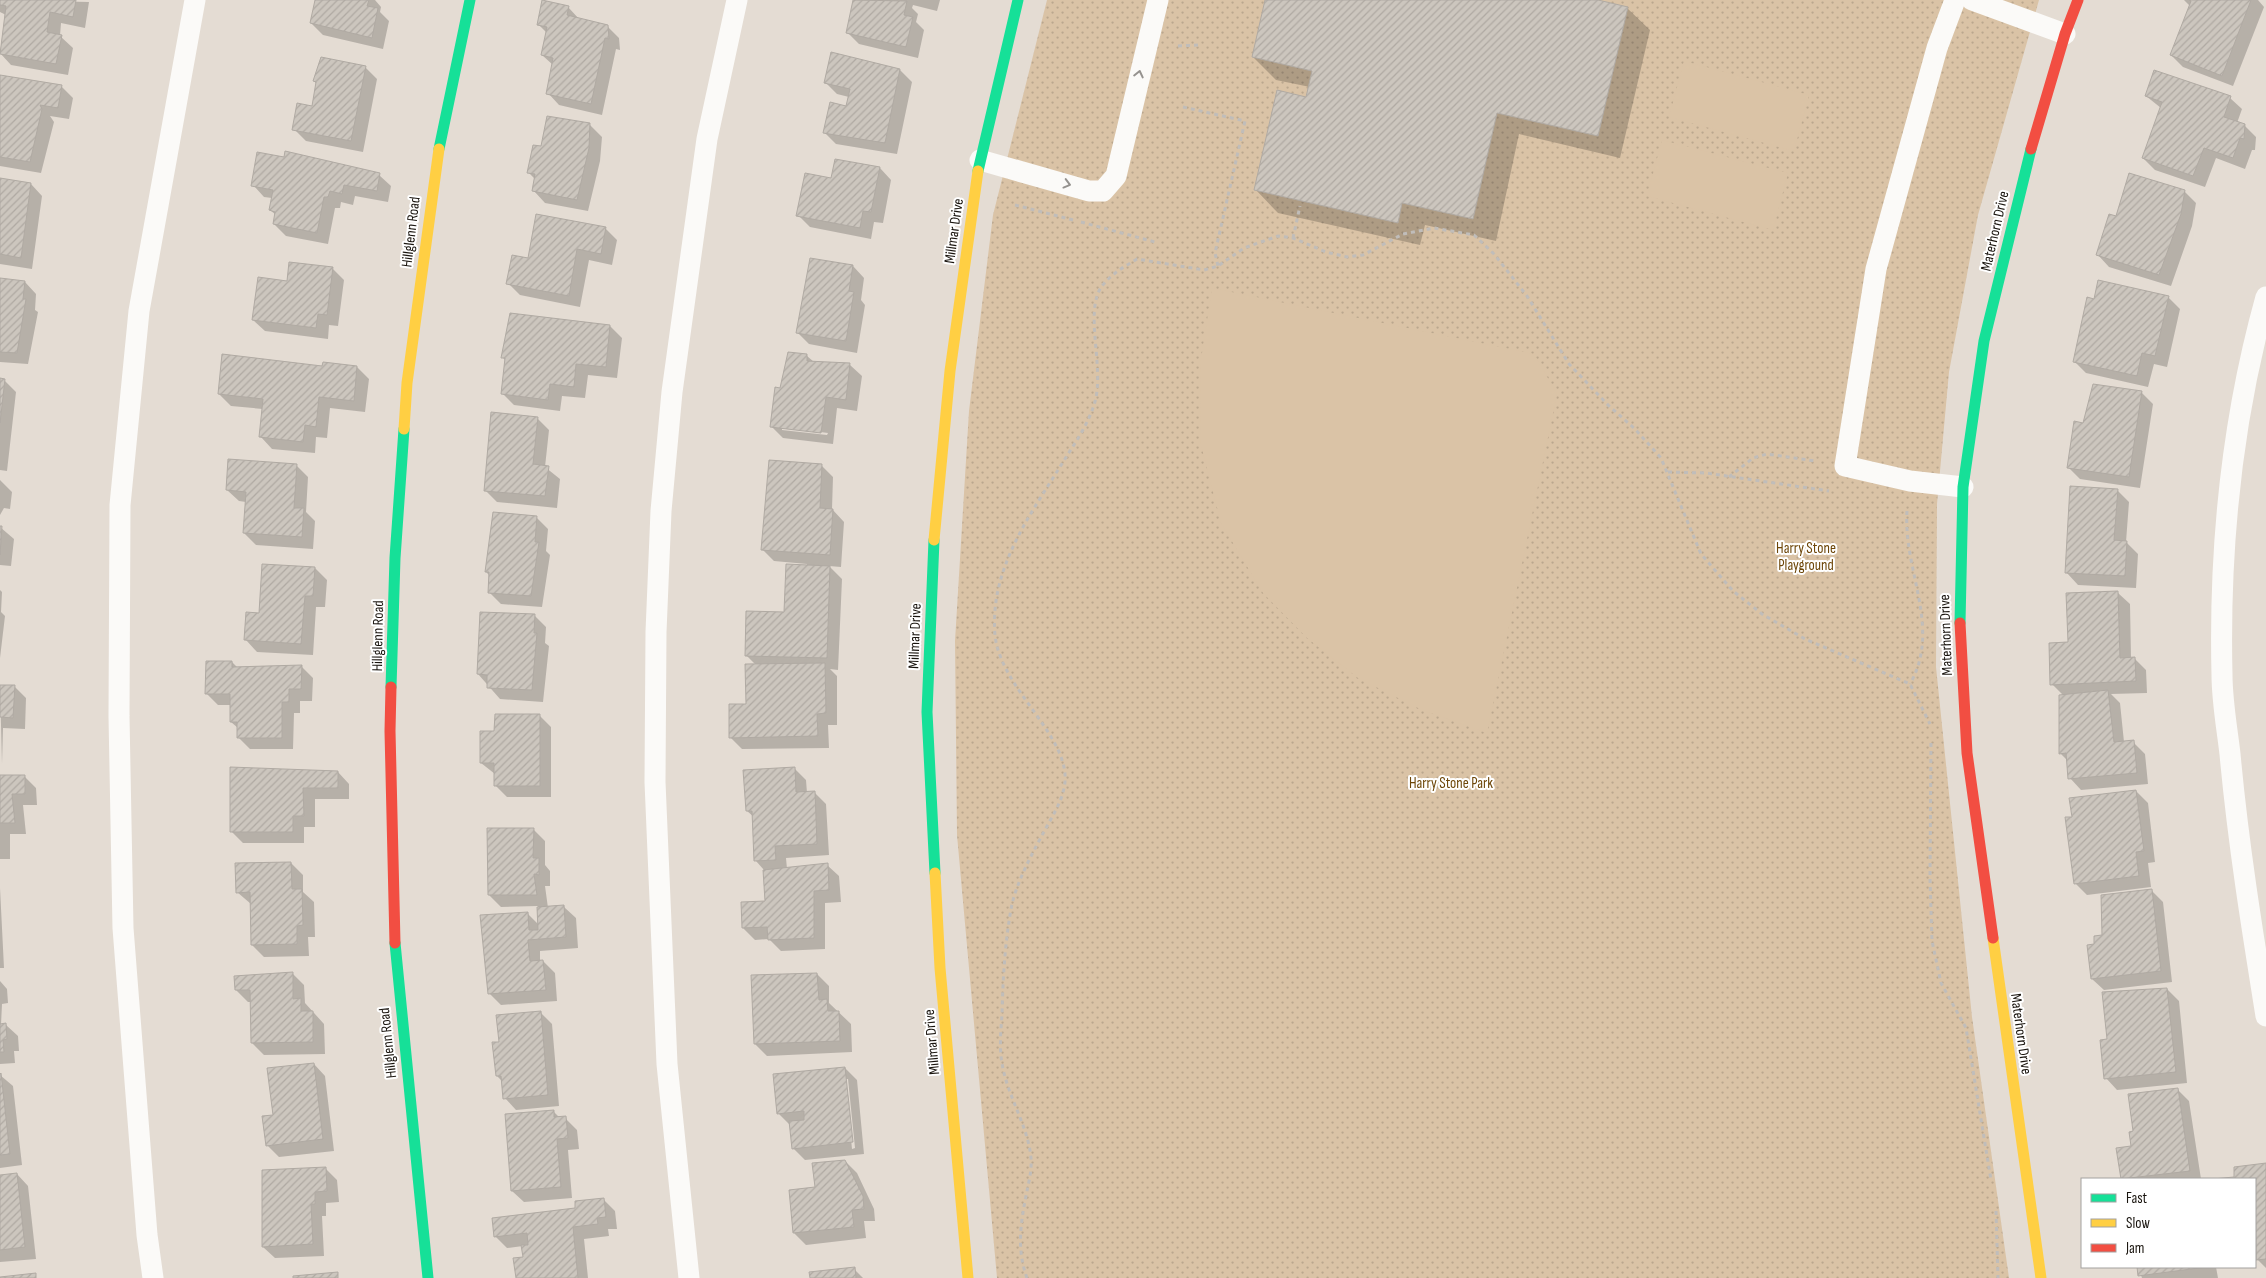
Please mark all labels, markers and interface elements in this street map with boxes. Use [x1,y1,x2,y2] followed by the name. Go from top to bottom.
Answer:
[1133,69,1144,78] one-way arrow
[1062,179,1070,189] one-way arrow
[1977,189,2013,273] street label: Materhorn Drive
[397,196,425,268] street label: Hillglenn Road
[940,197,968,265] street label: Millmar Drive
[1776,539,1836,575] park label: Harry Stone Playground
[1935,594,1957,676] street label: Materhorn Drive
[368,600,388,672] street label: Hillglenn Road
[904,603,926,669] street label: Millmar Drive
[1409,774,1493,793] park label: Harry Stone Park
[2006,992,2036,1076] street label: Materhorn Drive
[375,1007,401,1079] street label: Hillglenn Road
[920,1009,944,1075] street label: Millmar Drive
[2081,1178,2256,1268] legend
[2126,1189,2148,1208] text: Fast
[2126,1214,2150,1233] text: Slow
[2125,1239,2144,1258] text: Jam

